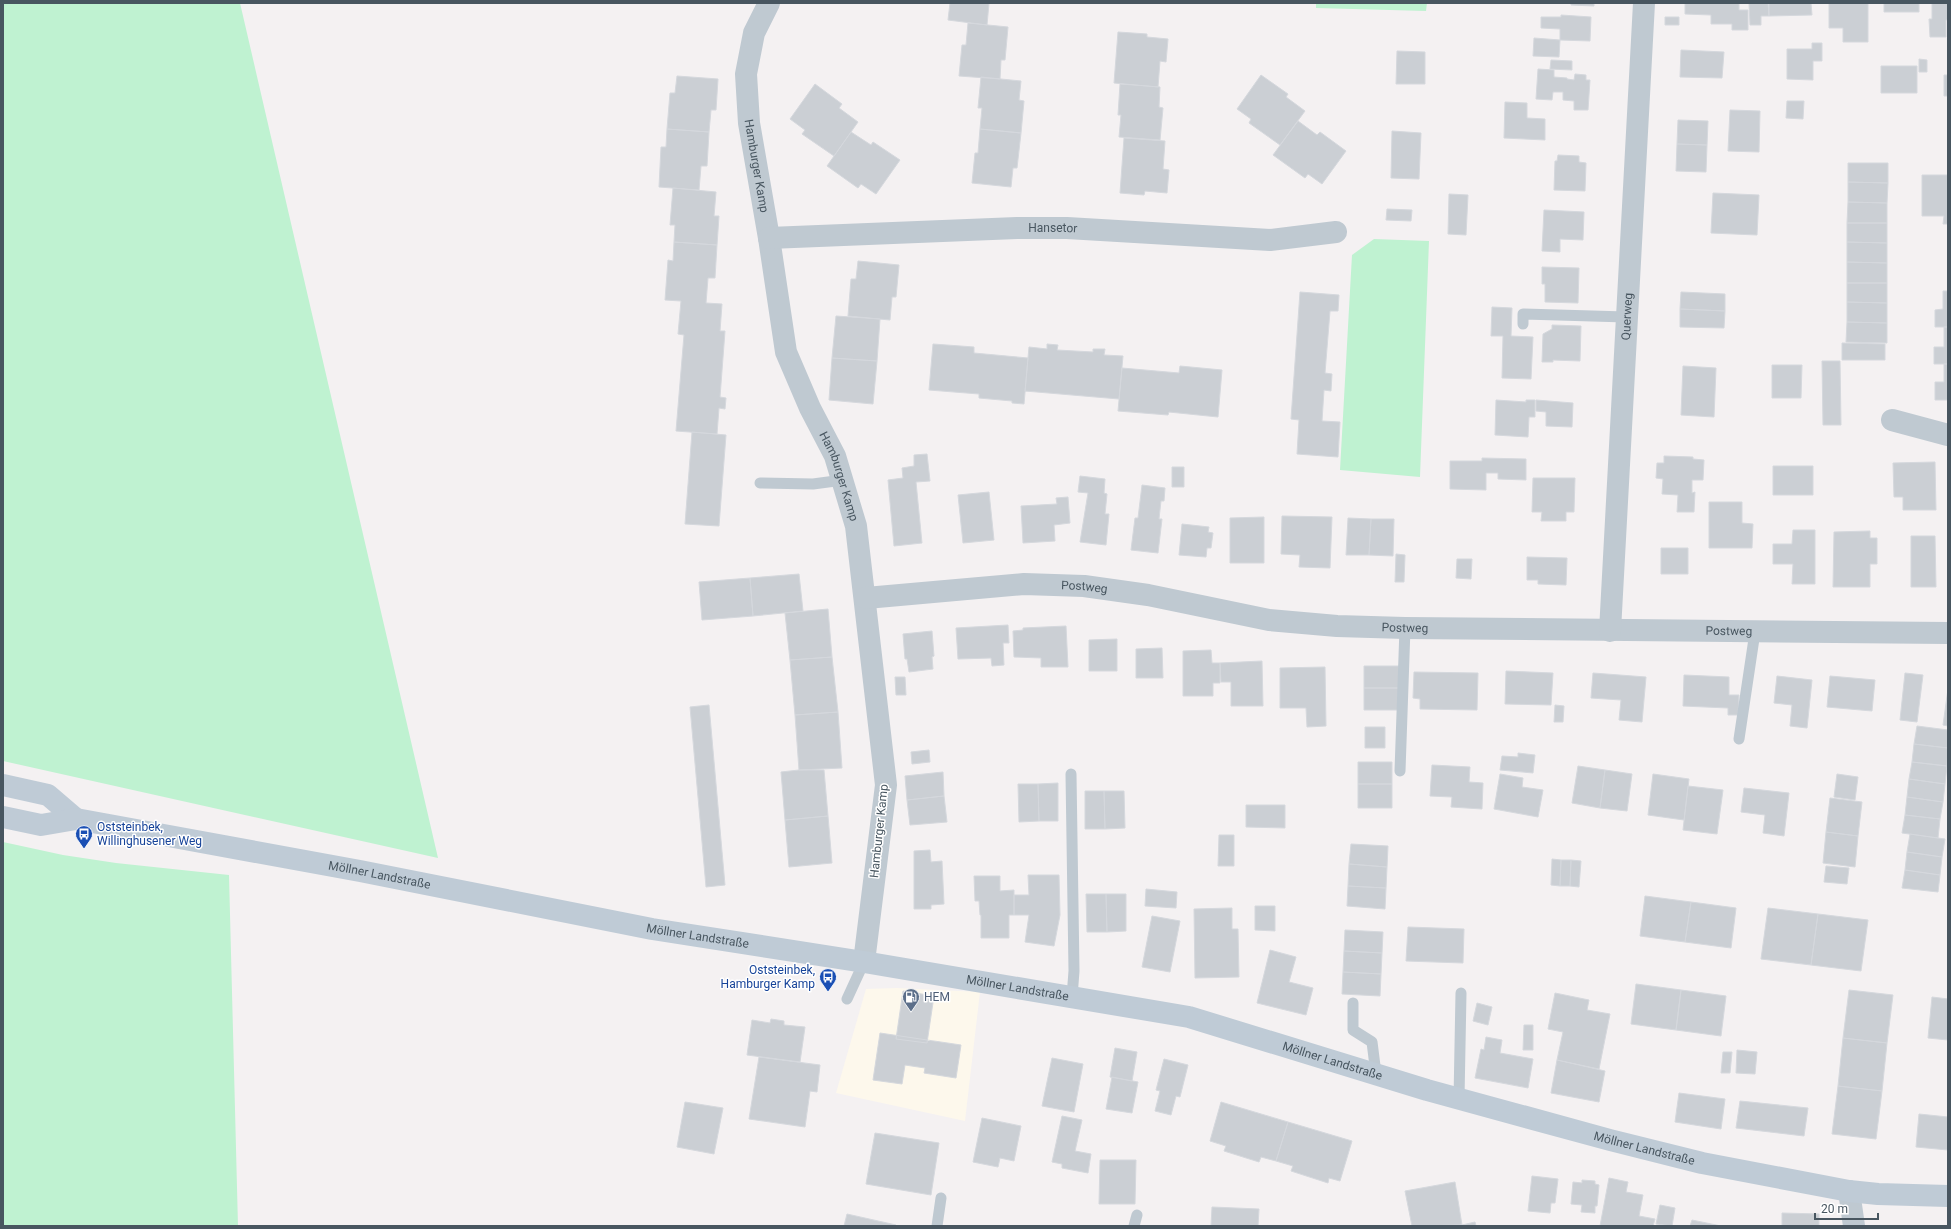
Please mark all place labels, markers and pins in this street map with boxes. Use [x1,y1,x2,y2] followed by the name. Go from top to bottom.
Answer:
[97,820,202,848] place label: Oststeinbek, Willinghusener Weg
[74,824,94,849] bus stop icon: Oststeinbek, Willinghusener Weg
[721,963,815,991] place label: Oststeinbek, Hamburger Kamp
[818,967,838,992] bus stop icon: Oststeinbek, Hamburger Kamp
[901,987,921,1012] fuel station icon: HEM
[924,990,950,1004] place label: HEM

